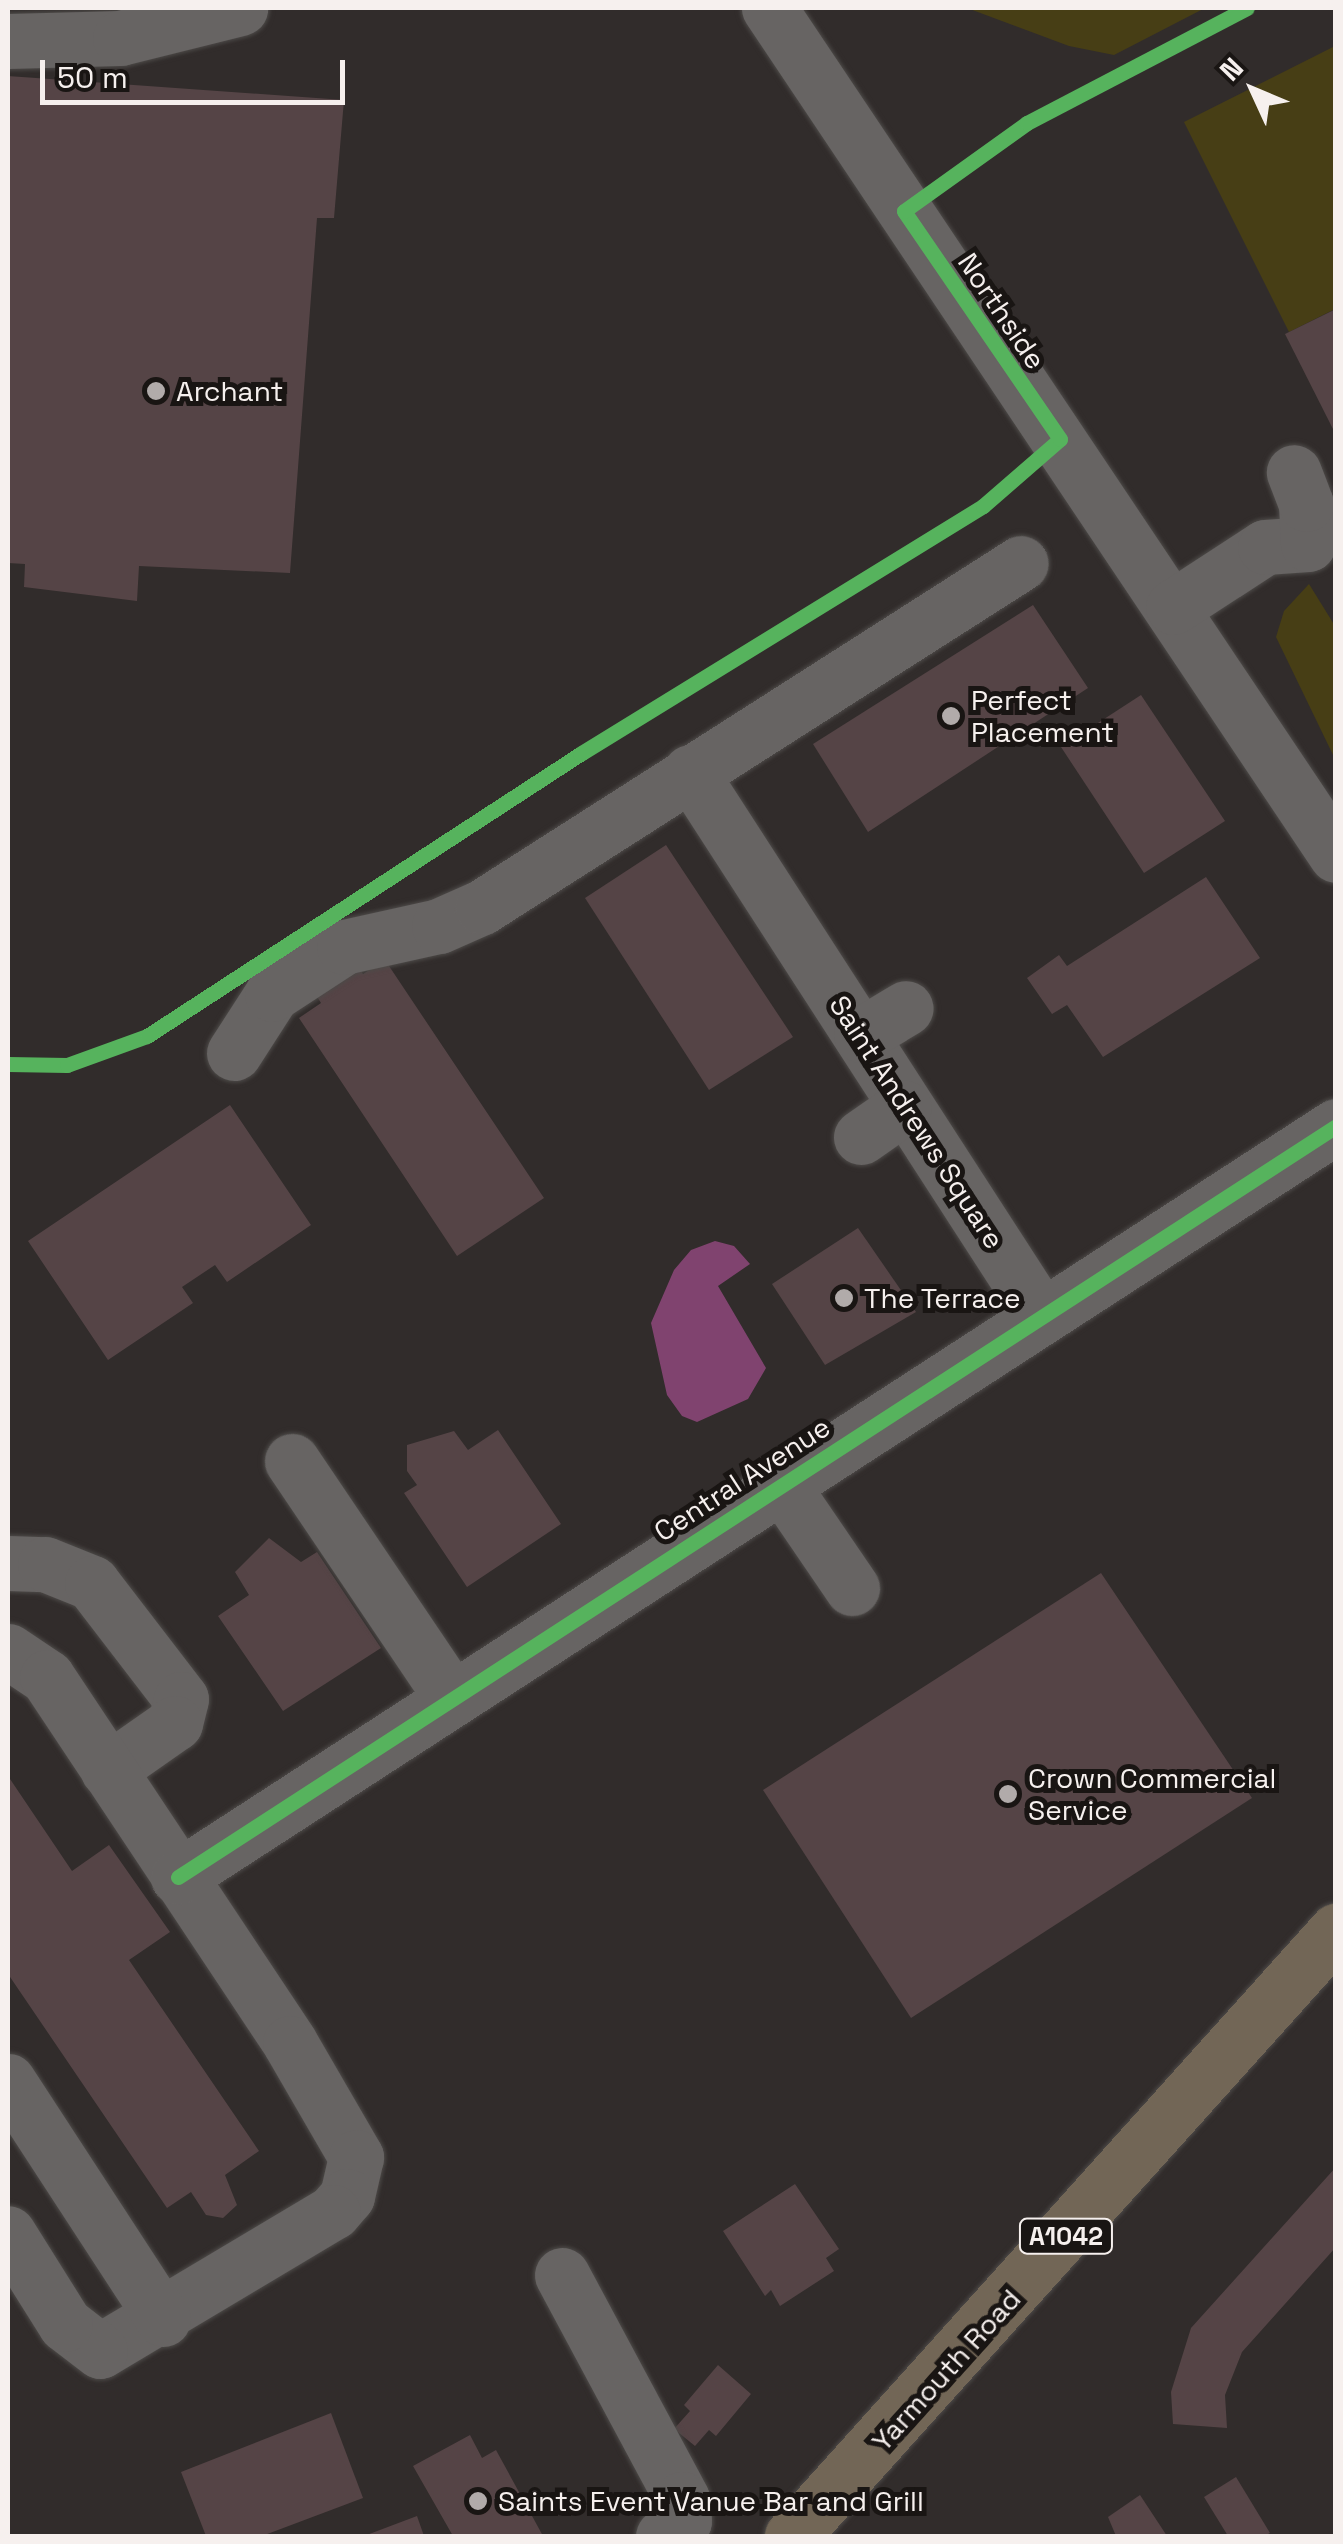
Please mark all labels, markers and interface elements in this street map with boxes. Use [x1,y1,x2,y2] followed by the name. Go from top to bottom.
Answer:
[45,40,350,102] scale bar
[1203,40,1303,140] north arrow
[1212,50,1251,88] text: N
[57,58,128,97] text: 50 m
[951,247,1053,375] street label: Northside
[176,374,283,408] place label: Archant
[145,380,167,402] marker: Archant
[971,683,1114,749] place label: Perfect Placement
[940,705,962,727] marker: Perfect Placement
[822,989,1012,1255] street label: Saint Andrews Square
[864,1281,1021,1315] place label: The Terrace
[833,1287,855,1309] marker: The Terrace
[648,1410,836,1548] street label: Central Avenue
[1028,1761,1276,1827] place label: Crown Commercial Service
[997,1783,1019,1805] marker: Crown Commercial Service
[1018,2216,1114,2256] road number: A1042
[865,2282,1027,2458] street label: Yarmouth Road
[498,2484,924,2518] place label: Saints Event Vanue Bar and Grill
[467,2490,489,2512] marker: Saints Event Vanue Bar and Grill

